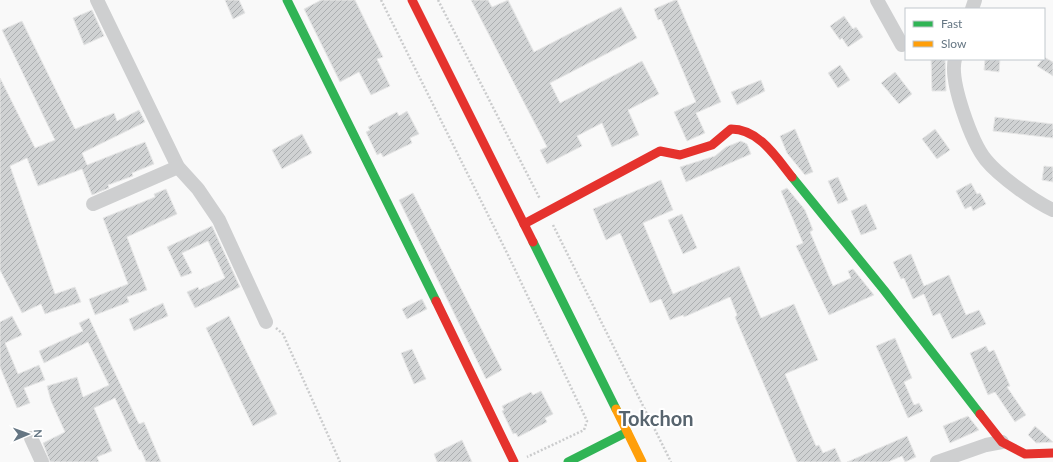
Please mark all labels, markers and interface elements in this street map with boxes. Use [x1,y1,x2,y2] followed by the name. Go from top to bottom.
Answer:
[905,8,1045,60] legend
[941,16,963,31] text: Fast
[941,36,967,51] text: Slow
[619,406,693,430] district label: Tokchon
[8,414,48,454] north arrow
[32,429,45,438] text: N

